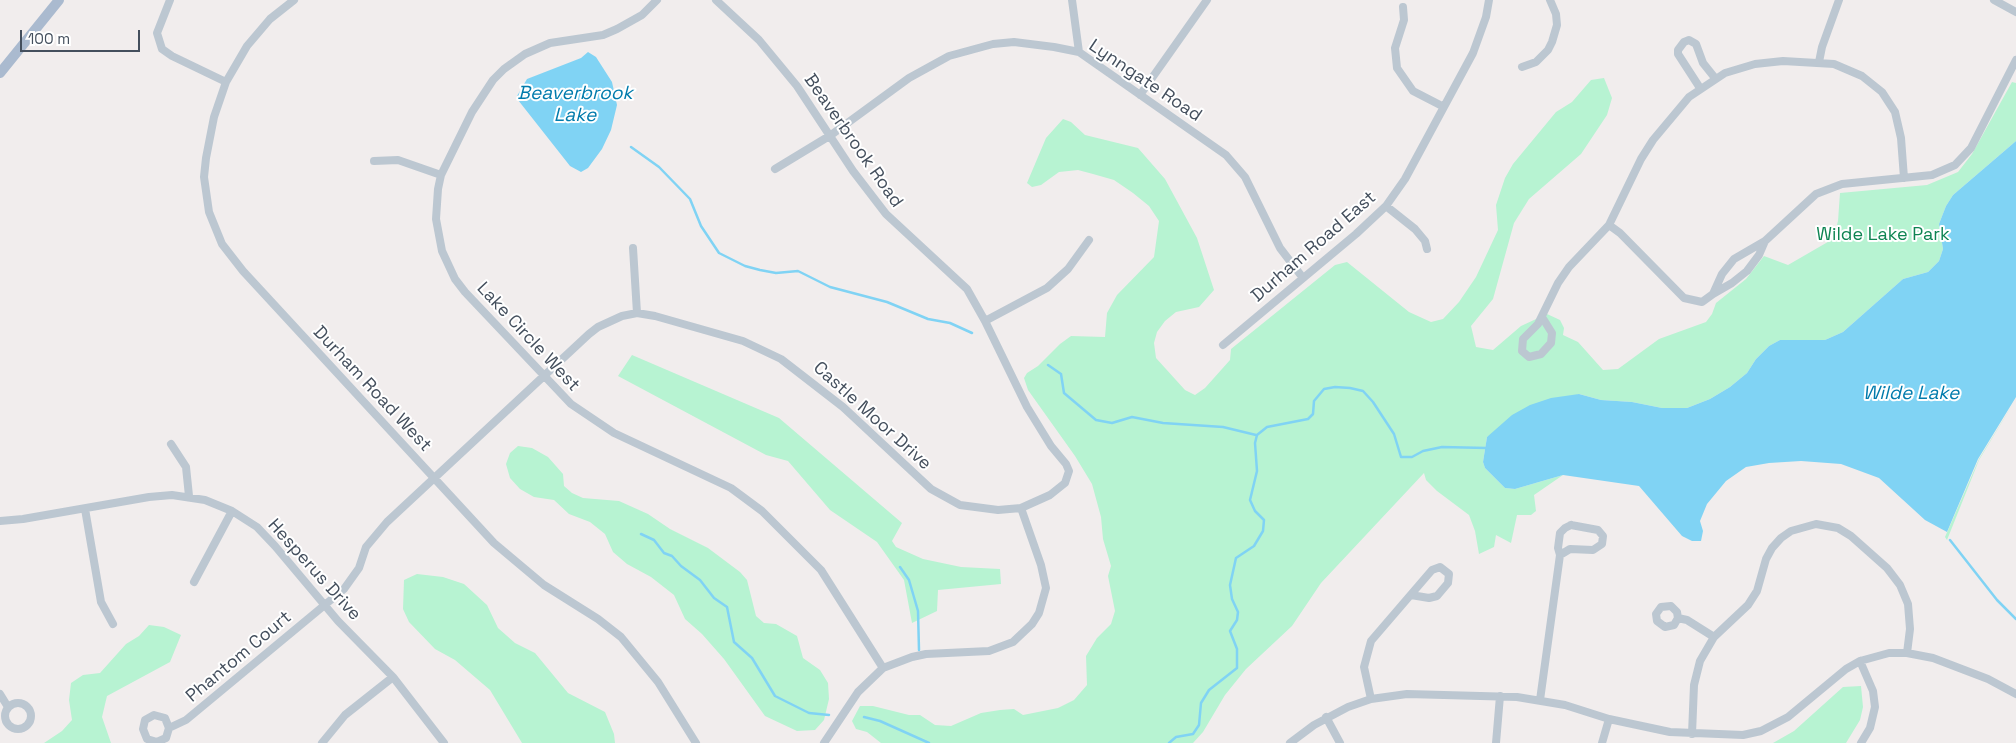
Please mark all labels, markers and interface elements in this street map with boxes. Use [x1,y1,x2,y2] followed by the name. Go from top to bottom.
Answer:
[22,20,142,52] scale bar
[28,29,70,48] text: 100 m
[1084,35,1206,127] street label: Lynngate Road
[799,70,907,212] street label: Beaverbrook Road
[517,83,633,127] water label: Beaverbrook Lake
[1247,187,1381,307] street label: Durham Road East
[1816,224,1950,246] park label: Wilde Lake Park
[472,278,584,396] street label: Lake Circle West
[308,322,436,456] street label: Durham Road West
[809,357,935,475] street label: Castle Moor Drive
[1863,383,1959,405] water label: Wilde Lake
[263,515,365,625] street label: Hesperus Drive
[182,607,296,707] street label: Phantom Court

